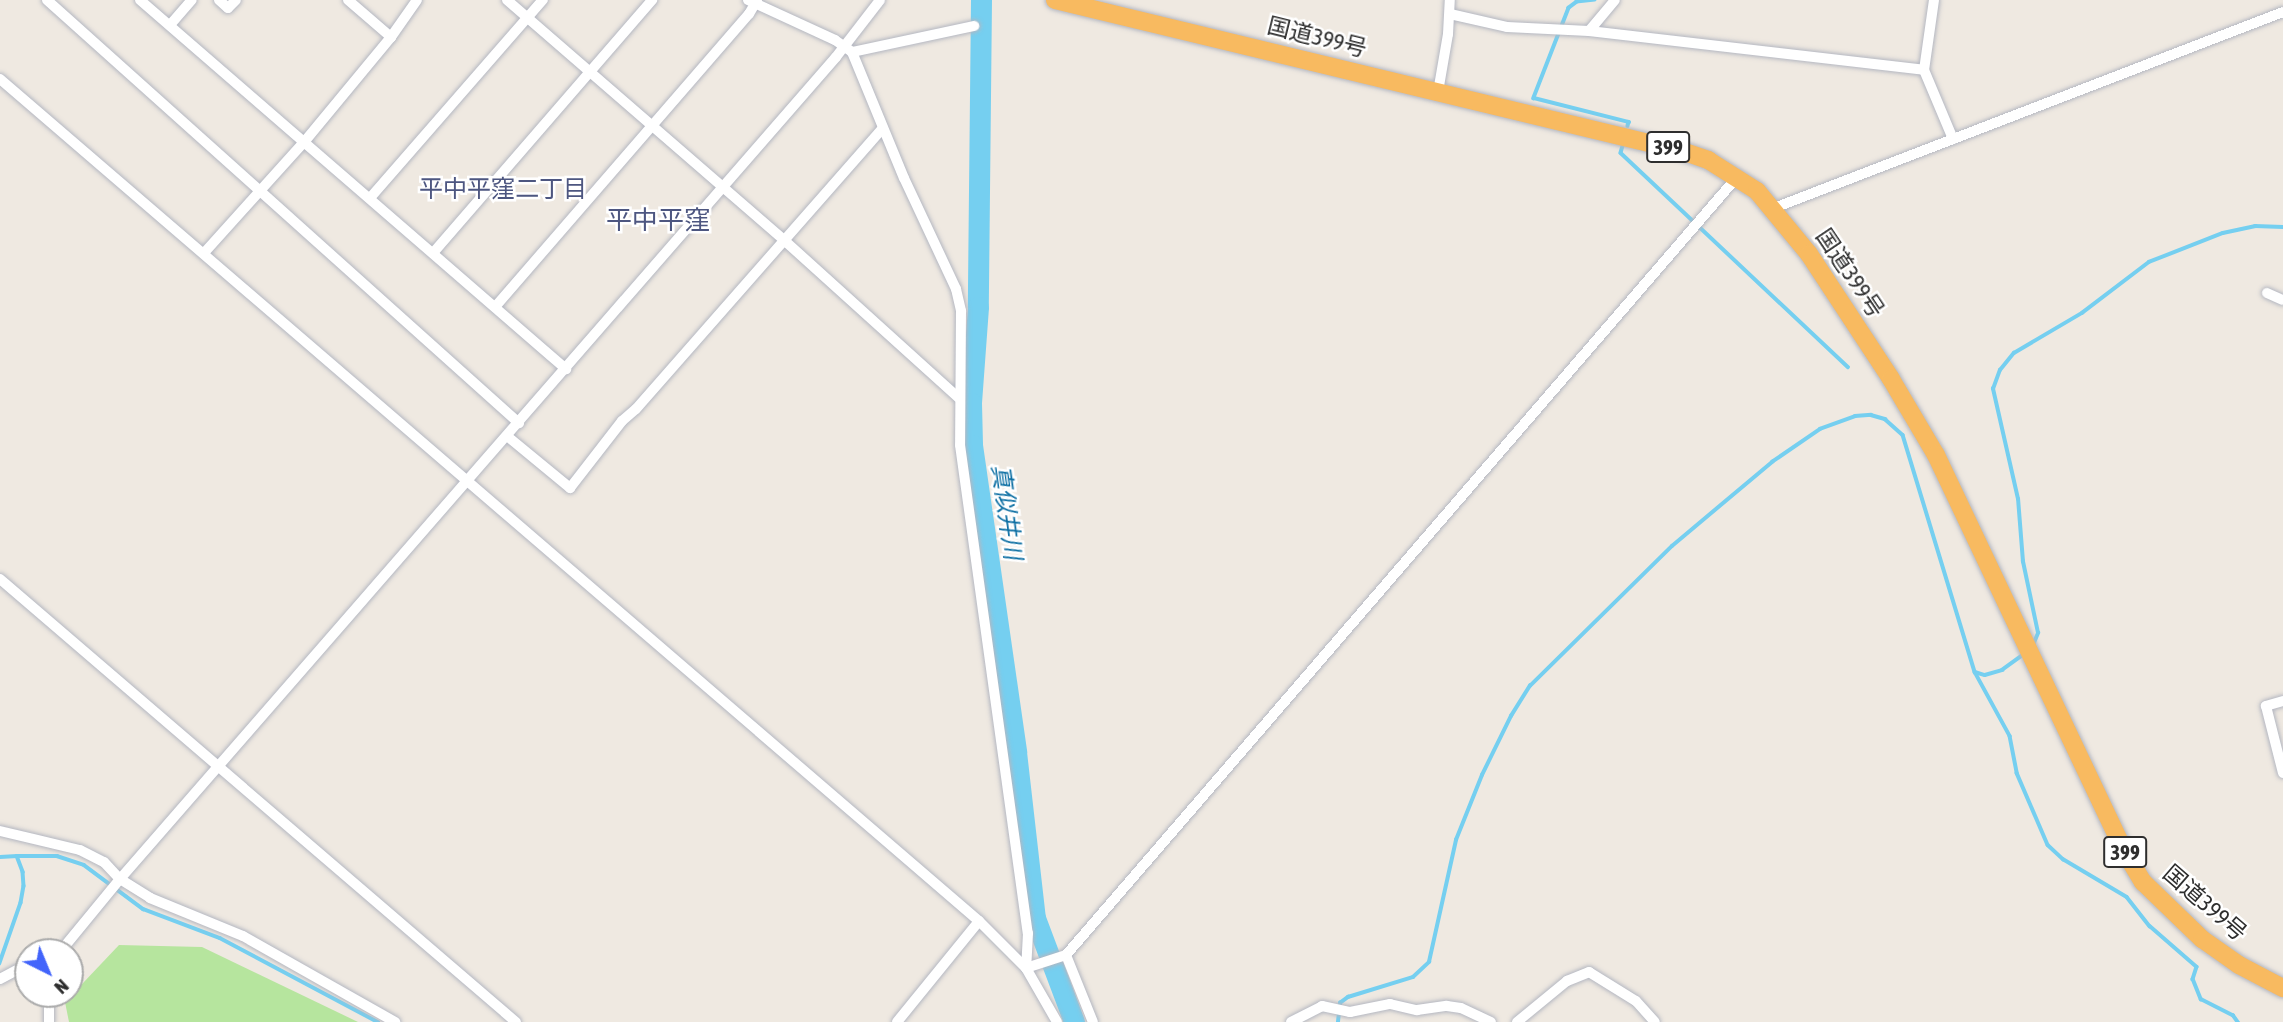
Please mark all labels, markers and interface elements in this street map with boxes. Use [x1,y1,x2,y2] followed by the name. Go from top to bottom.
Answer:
[1264,11,1370,63] street label: 国道399号
[1645,130,1691,164] road number: 399
[419,175,587,203] district label: 平中平窪二丁目
[606,205,710,237] district label: 平中平窪
[1810,223,1890,323] street label: 国道399号
[986,462,1028,562] water label: 真似井川
[2102,834,2148,870] road number: 399
[2158,859,2252,947] street label: 国道399号
[14,938,84,1008] north arrow
[50,975,74,999] text: N

